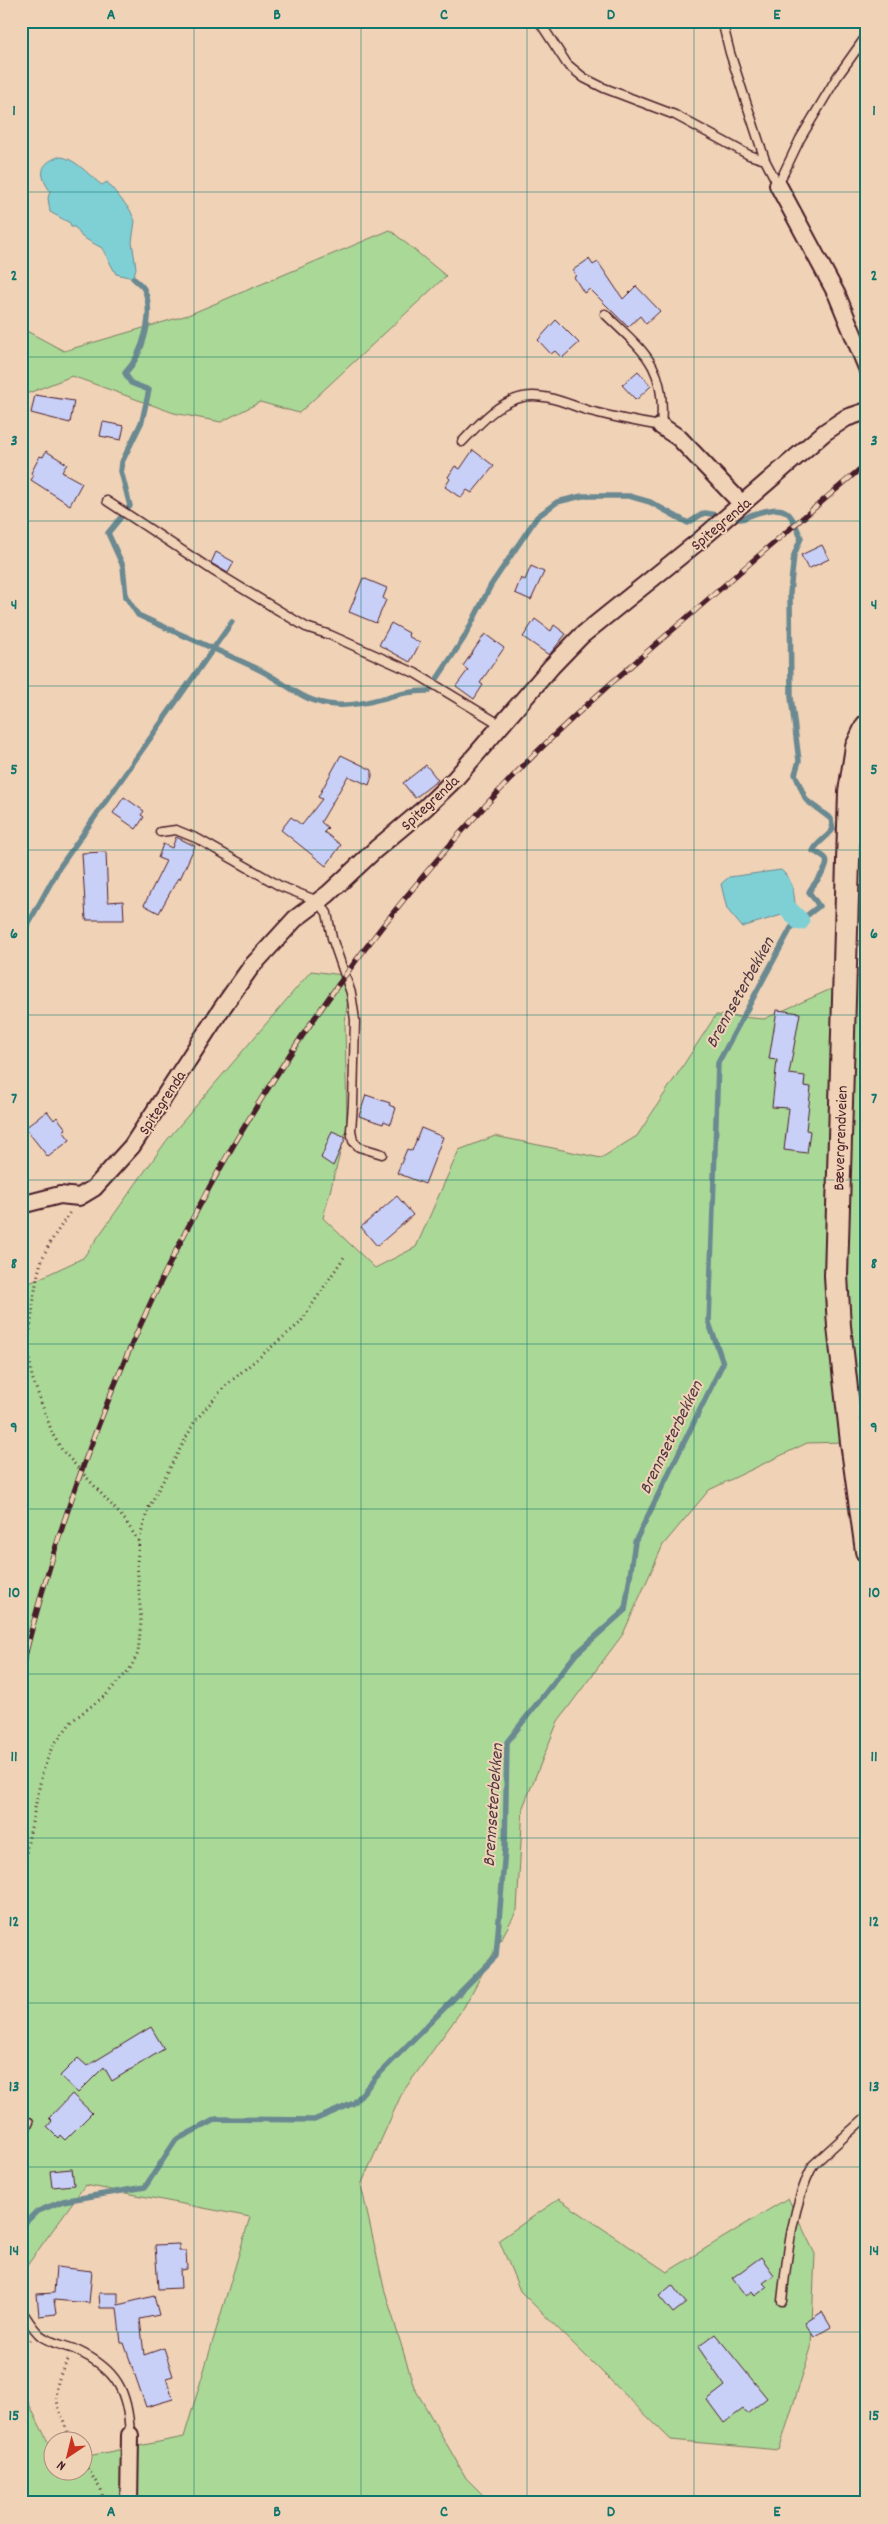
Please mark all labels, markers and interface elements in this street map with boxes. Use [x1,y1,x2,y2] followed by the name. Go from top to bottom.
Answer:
[107,4,116,27] text: A
[273,4,281,27] text: B
[440,4,448,27] text: C
[607,4,616,27] text: D
[773,4,781,27] text: E
[12,100,16,123] text: 1
[872,100,876,123] text: 1
[11,265,18,288] text: 2
[871,265,878,288] text: 2
[10,430,18,453] text: 3
[870,430,878,453] text: 3
[686,492,757,557] street label: Spitegrenda
[11,594,17,617] text: 4
[871,594,877,617] text: 4
[10,759,18,782] text: 5
[870,759,878,782] text: 5
[396,770,465,837] street label: Spitegrenda
[10,923,18,946] text: 6
[870,923,878,946] text: 6
[700,933,782,1053] water label: Brennseterbekken
[134,1066,193,1140] street label: Spitegrenda
[828,1085,855,1191] street label: Bævergrendveien
[11,1088,17,1111] text: 7
[871,1088,877,1111] text: 7
[11,1253,18,1276] text: 8
[871,1253,878,1276] text: 8
[634,1377,711,1499] water label: Brennseterbekken
[10,1417,18,1440] text: 9
[870,1417,878,1440] text: 9
[8,1582,20,1605] text: 10
[868,1582,880,1605] text: 10
[478,1742,511,1868] water label: Brennseterbekken
[10,1746,18,1769] text: 11
[870,1746,878,1769] text: 11
[9,1911,19,1934] text: 12
[869,1911,879,1934] text: 12
[9,2076,19,2099] text: 13
[869,2076,879,2099] text: 13
[9,2240,19,2263] text: 14
[869,2240,879,2263] text: 14
[9,2405,19,2428] text: 15
[869,2405,879,2428] text: 15
[42,2432,92,2482] north arrow
[53,2455,70,2475] text: N
[107,2501,116,2524] text: A
[273,2501,281,2524] text: B
[440,2501,448,2524] text: C
[607,2501,616,2524] text: D
[773,2501,781,2524] text: E

